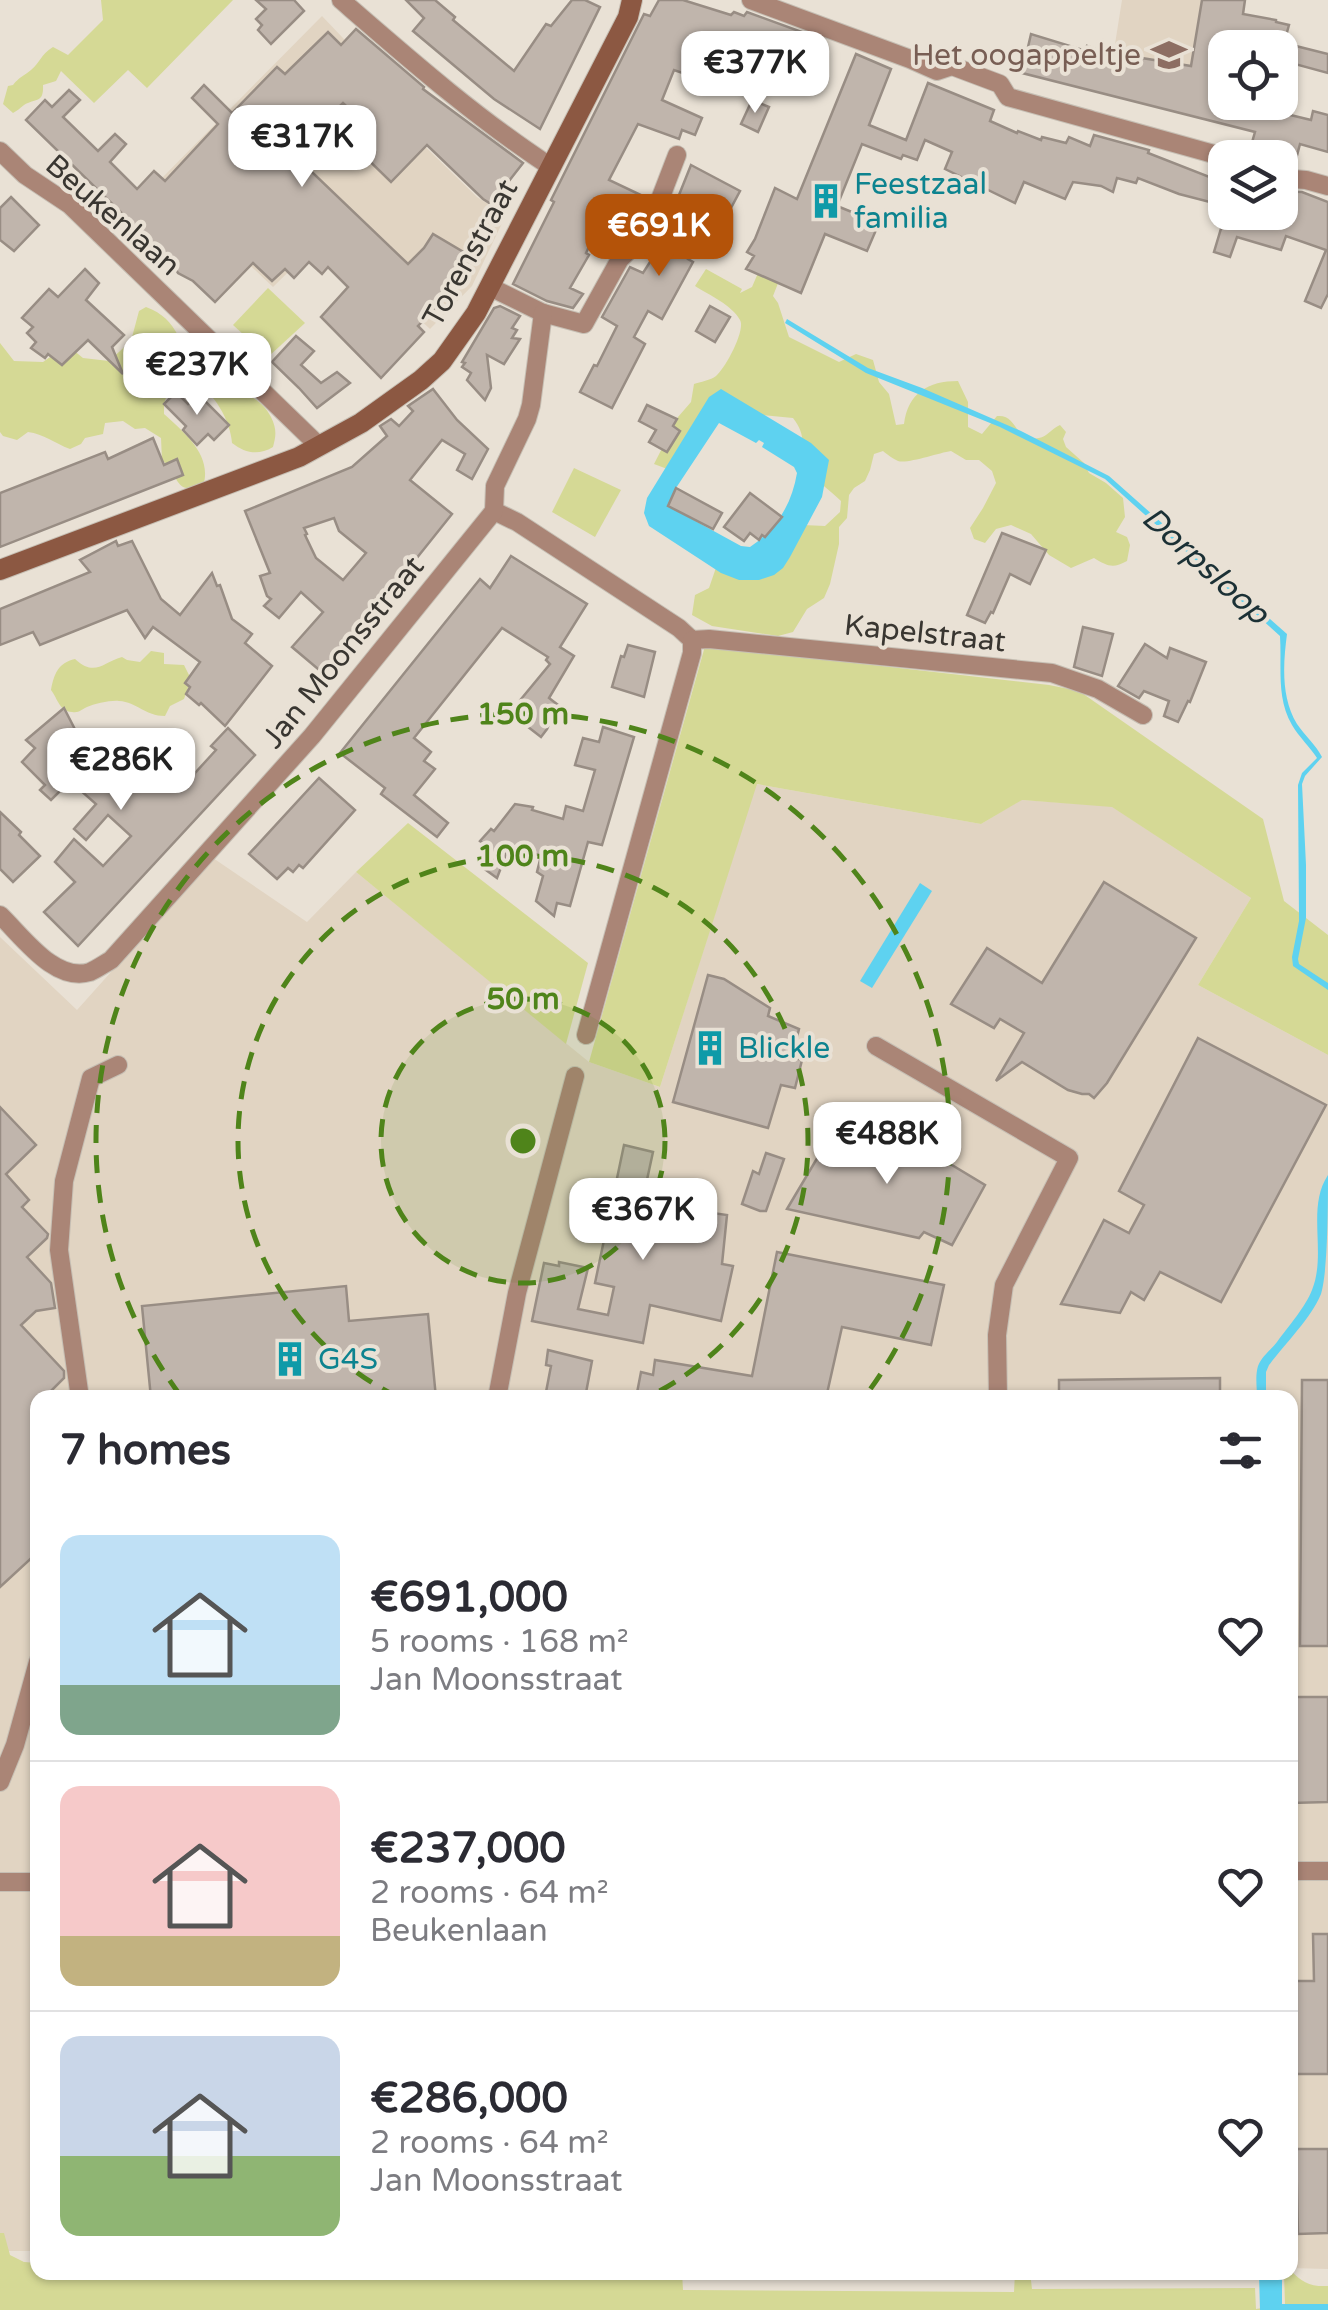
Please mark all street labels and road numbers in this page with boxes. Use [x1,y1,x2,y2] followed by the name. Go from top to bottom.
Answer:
[38,147,188,284] street label: Beukenlaan
[415,173,526,333] street label: Torenstraat
[255,549,432,756] street label: Jan Moonsstraat
[842,607,1008,660] street label: Kapelstraat

